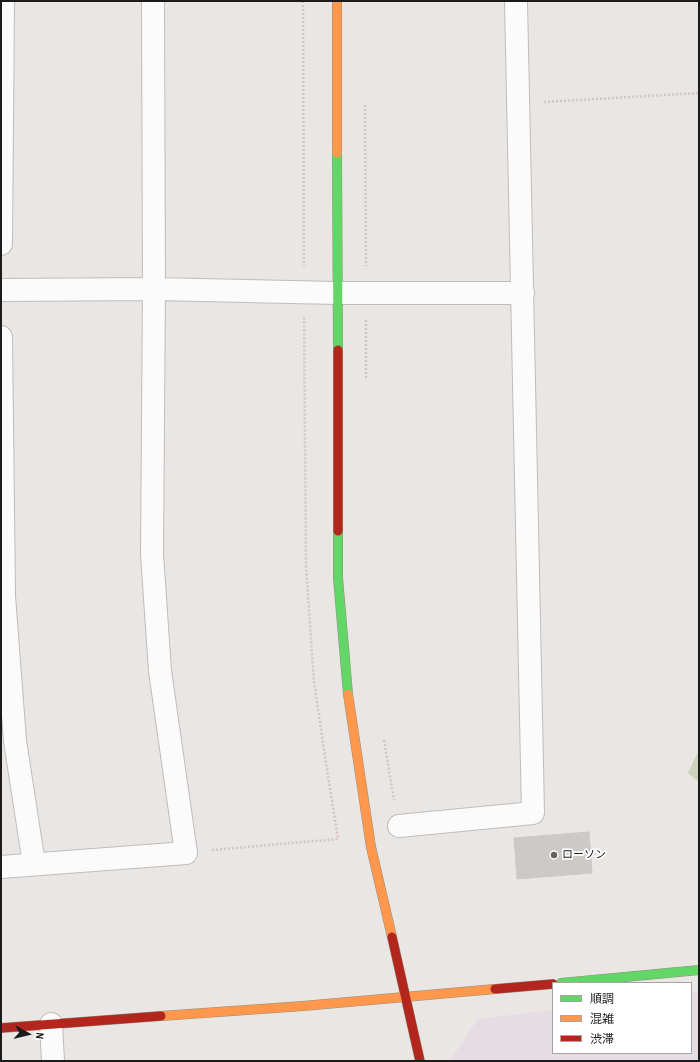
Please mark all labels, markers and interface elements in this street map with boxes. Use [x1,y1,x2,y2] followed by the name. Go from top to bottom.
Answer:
[562,848,606,862] place label: ローソン
[549,850,559,860] marker: ローソン
[552,982,692,1054] legend
[590,991,614,1007] text: 順調
[590,1011,614,1027] text: 混雑
[8,1014,48,1054] north arrow
[32,1031,47,1040] text: N
[590,1031,614,1047] text: 渋滞

